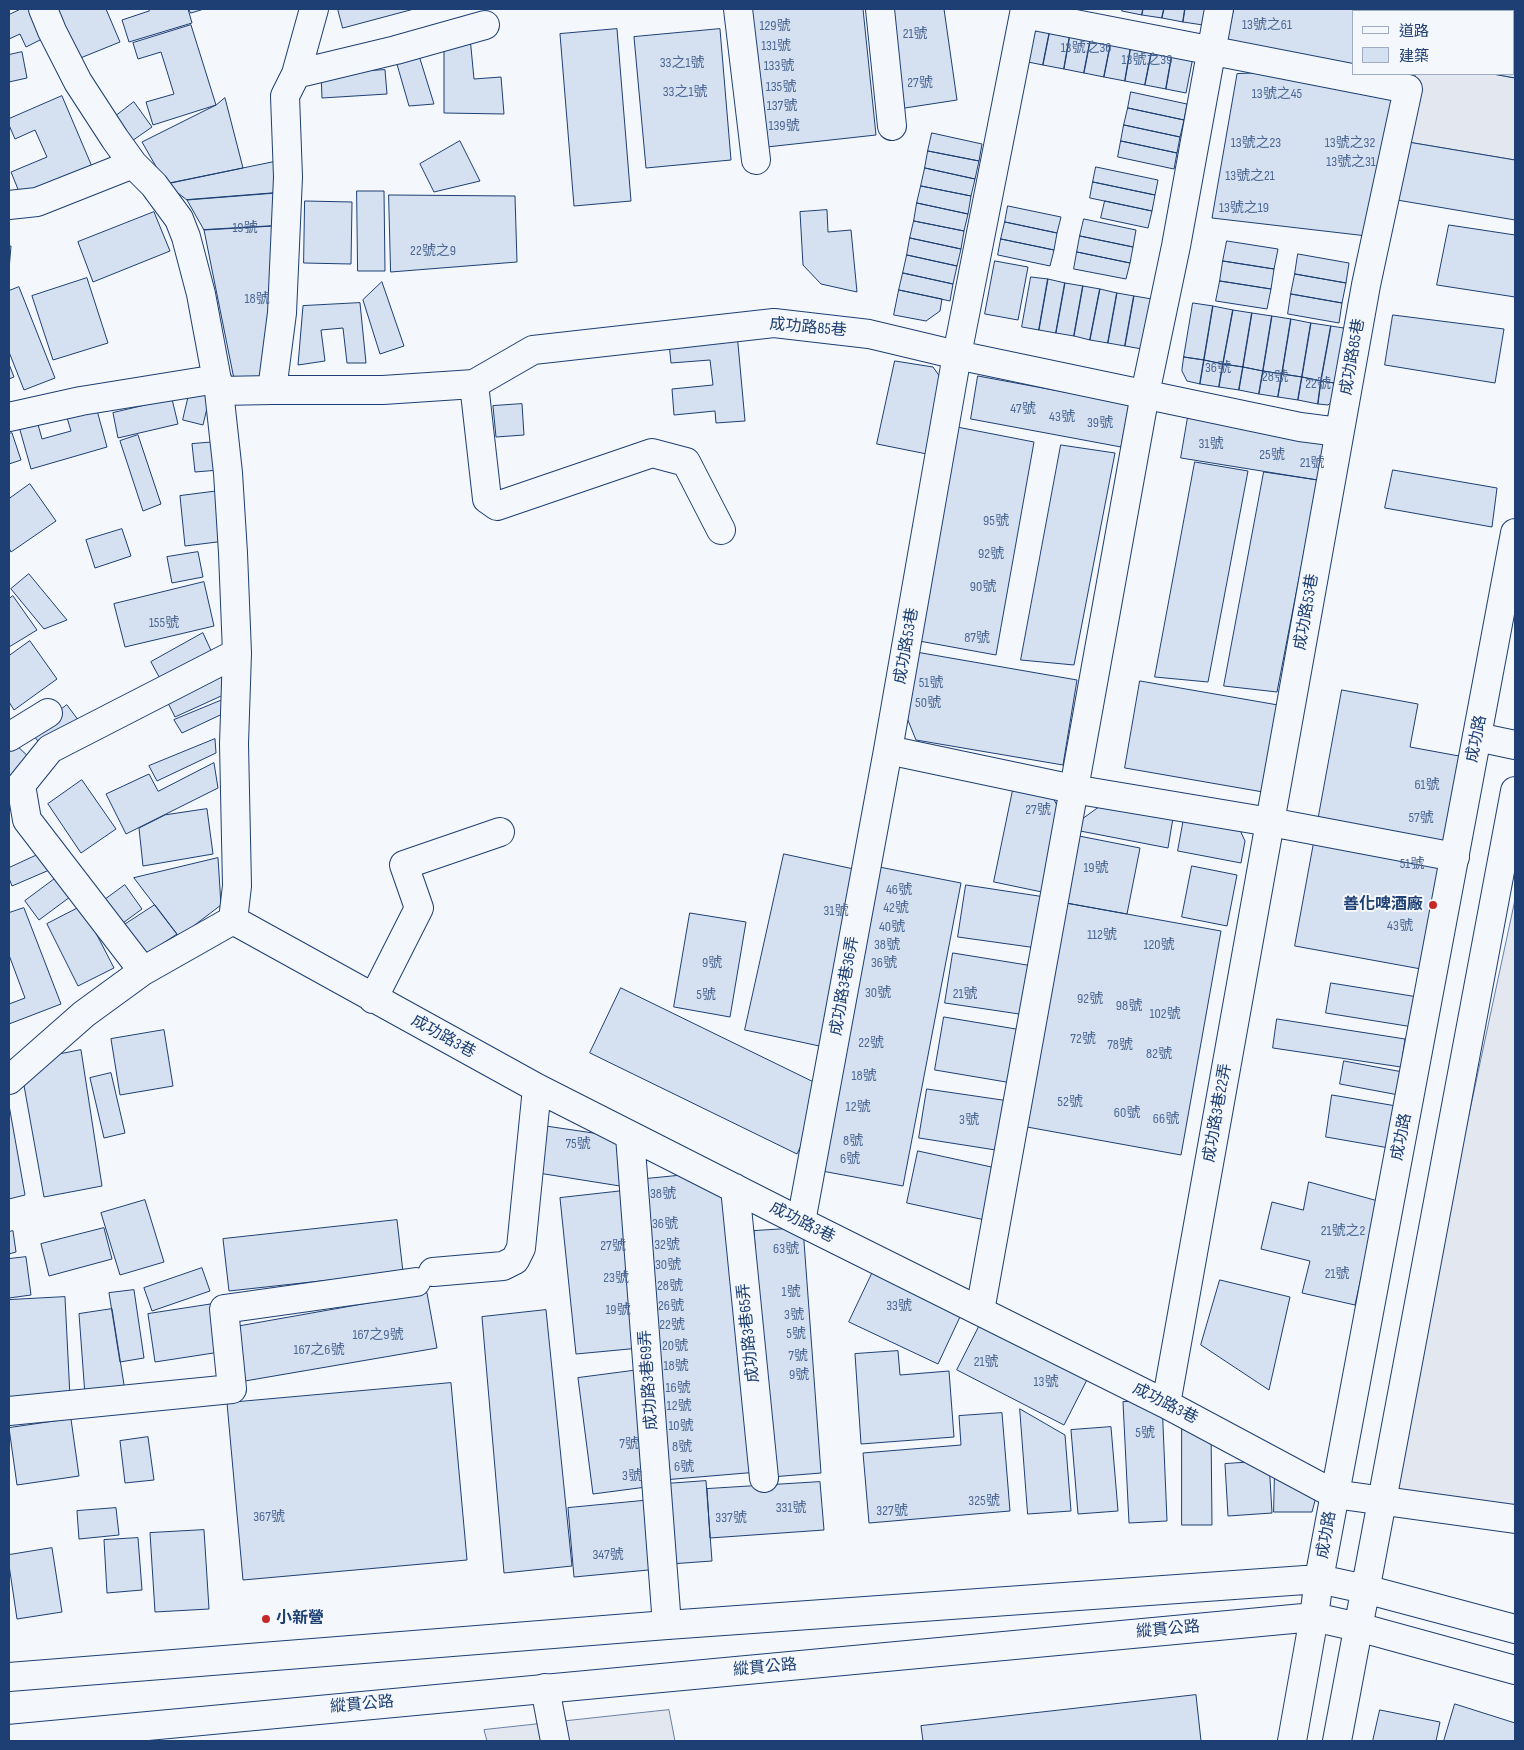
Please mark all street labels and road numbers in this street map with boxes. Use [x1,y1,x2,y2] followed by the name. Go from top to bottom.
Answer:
[769,315,847,341] street label: 成功路85巷
[1337,317,1369,397] street label: 成功路85巷
[1291,572,1323,652] street label: 成功路53巷
[891,606,923,686] street label: 成功路53巷
[1463,714,1491,764] street label: 成功路
[827,935,863,1037] street label: 成功路3巷36弄
[407,1011,479,1063] street label: 成功路3巷
[1200,1062,1236,1164] street label: 成功路3巷22弄
[1388,1112,1416,1162] street label: 成功路
[766,1198,838,1248] street label: 成功路3巷
[734,1282,764,1384] street label: 成功路3巷65弄
[636,1329,662,1431] street label: 成功路3巷69弄
[1129,1379,1201,1429] street label: 成功路3巷
[1313,1510,1341,1560] street label: 成功路
[1135,1618,1201,1642] street label: 縱貫公路
[732,1656,798,1680] street label: 縱貫公路
[329,1693,395,1717] street label: 縱貫公路

